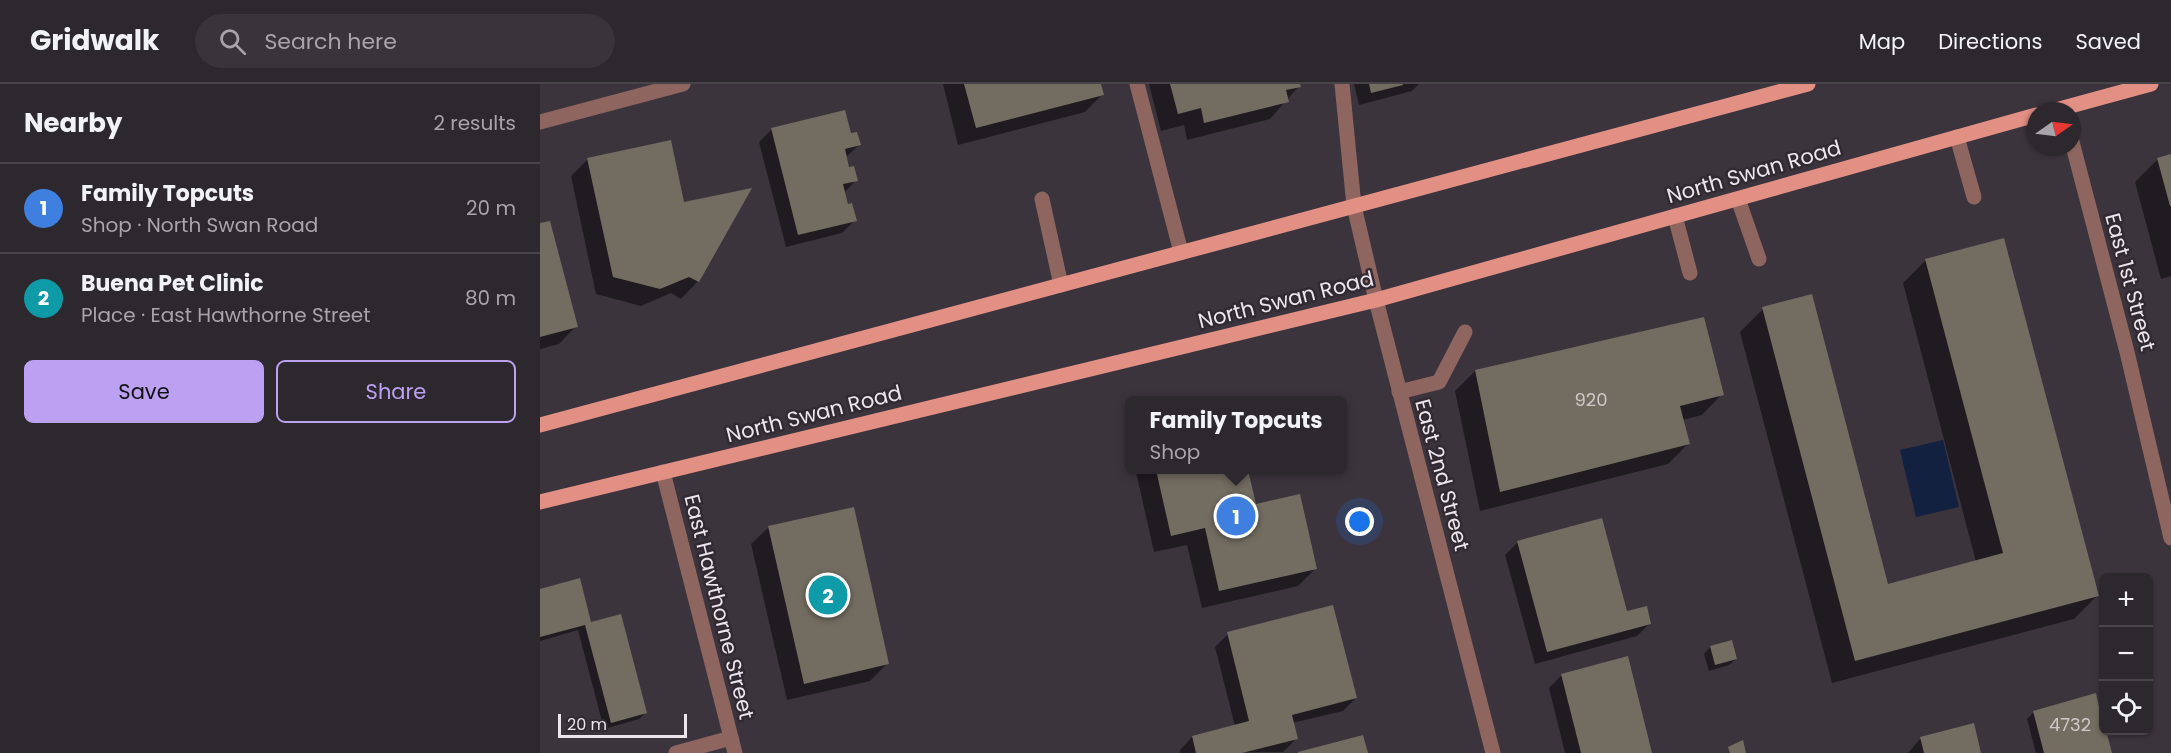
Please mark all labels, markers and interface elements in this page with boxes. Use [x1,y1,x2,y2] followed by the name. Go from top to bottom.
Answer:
[195,14,615,68] search box
[30,21,159,60] text: Gridwalk
[216,25,249,58] icon: search
[264,26,397,57] text: Search here
[1859,27,1905,56] text: Map
[1938,27,2042,56] text: Directions
[2075,27,2141,56] text: Saved
[2027,102,2081,156] north arrow
[24,105,122,141] text: Nearby
[433,109,516,137] text: 2 results
[1663,133,1844,210] street label: North Swan Road
[81,178,254,209] text: Family Topcuts
[40,194,47,222] text: 1
[466,194,516,222] text: 20 m
[2098,210,2163,354] street label: East 1st Street
[81,211,318,239] text: Shop · North Swan Road
[1195,264,1377,335] street label: North Swan Road
[81,268,264,299] text: Buena Pet Clinic
[38,284,49,312] text: 2
[465,284,516,312] text: 80 m
[81,301,371,329] text: Place · East Hawthorne Street
[24,360,264,423] button: Save
[276,360,516,423] button: Share
[723,378,905,449] street label: North Swan Road
[1575,387,1608,412] house number: 920
[1125,396,1347,474] popup
[1408,396,1477,554] street label: East 2nd Street
[1149,405,1323,436] text: Family Topcuts
[1149,438,1200,466] text: Shop
[677,491,762,722] street label: East Hawthorne Street
[1216,494,1256,538] pin: 1
[1345,507,1374,536] your location
[808,572,848,618] pin: 2
[2099,573,2153,735] map controls
[2099,573,2153,627] button: +
[2099,627,2153,681] button: −
[2099,681,2153,735] button: locate
[558,711,687,738] scale bar
[2049,712,2091,737] house number: 4732
[567,713,607,736] text: 20 m

